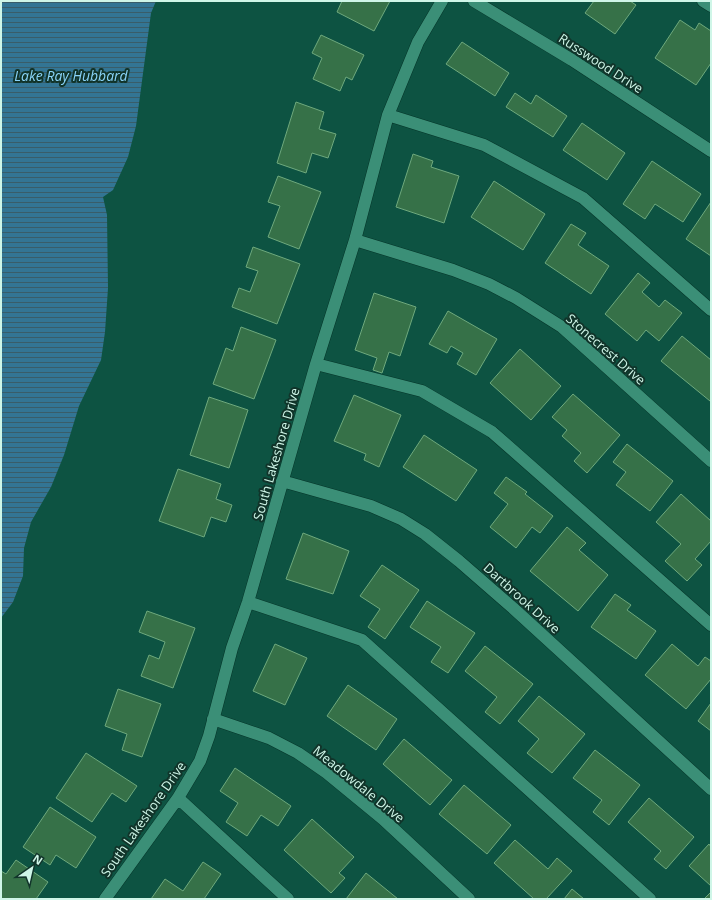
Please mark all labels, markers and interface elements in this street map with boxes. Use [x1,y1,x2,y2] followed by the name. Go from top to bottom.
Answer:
[555,29,647,97] street label: Russwood Drive
[14,66,129,85] water label: Lake Ray Hubbard
[562,309,650,389] street label: Stonecrest Drive
[248,386,304,522] street label: South Lakeshore Drive
[480,559,564,637] street label: Dartbrook Drive
[309,741,409,827] street label: Meadowdale Drive
[96,758,190,880] street label: South Lakeshore Drive
[12,848,52,888] north arrow
[30,851,46,868] text: N

